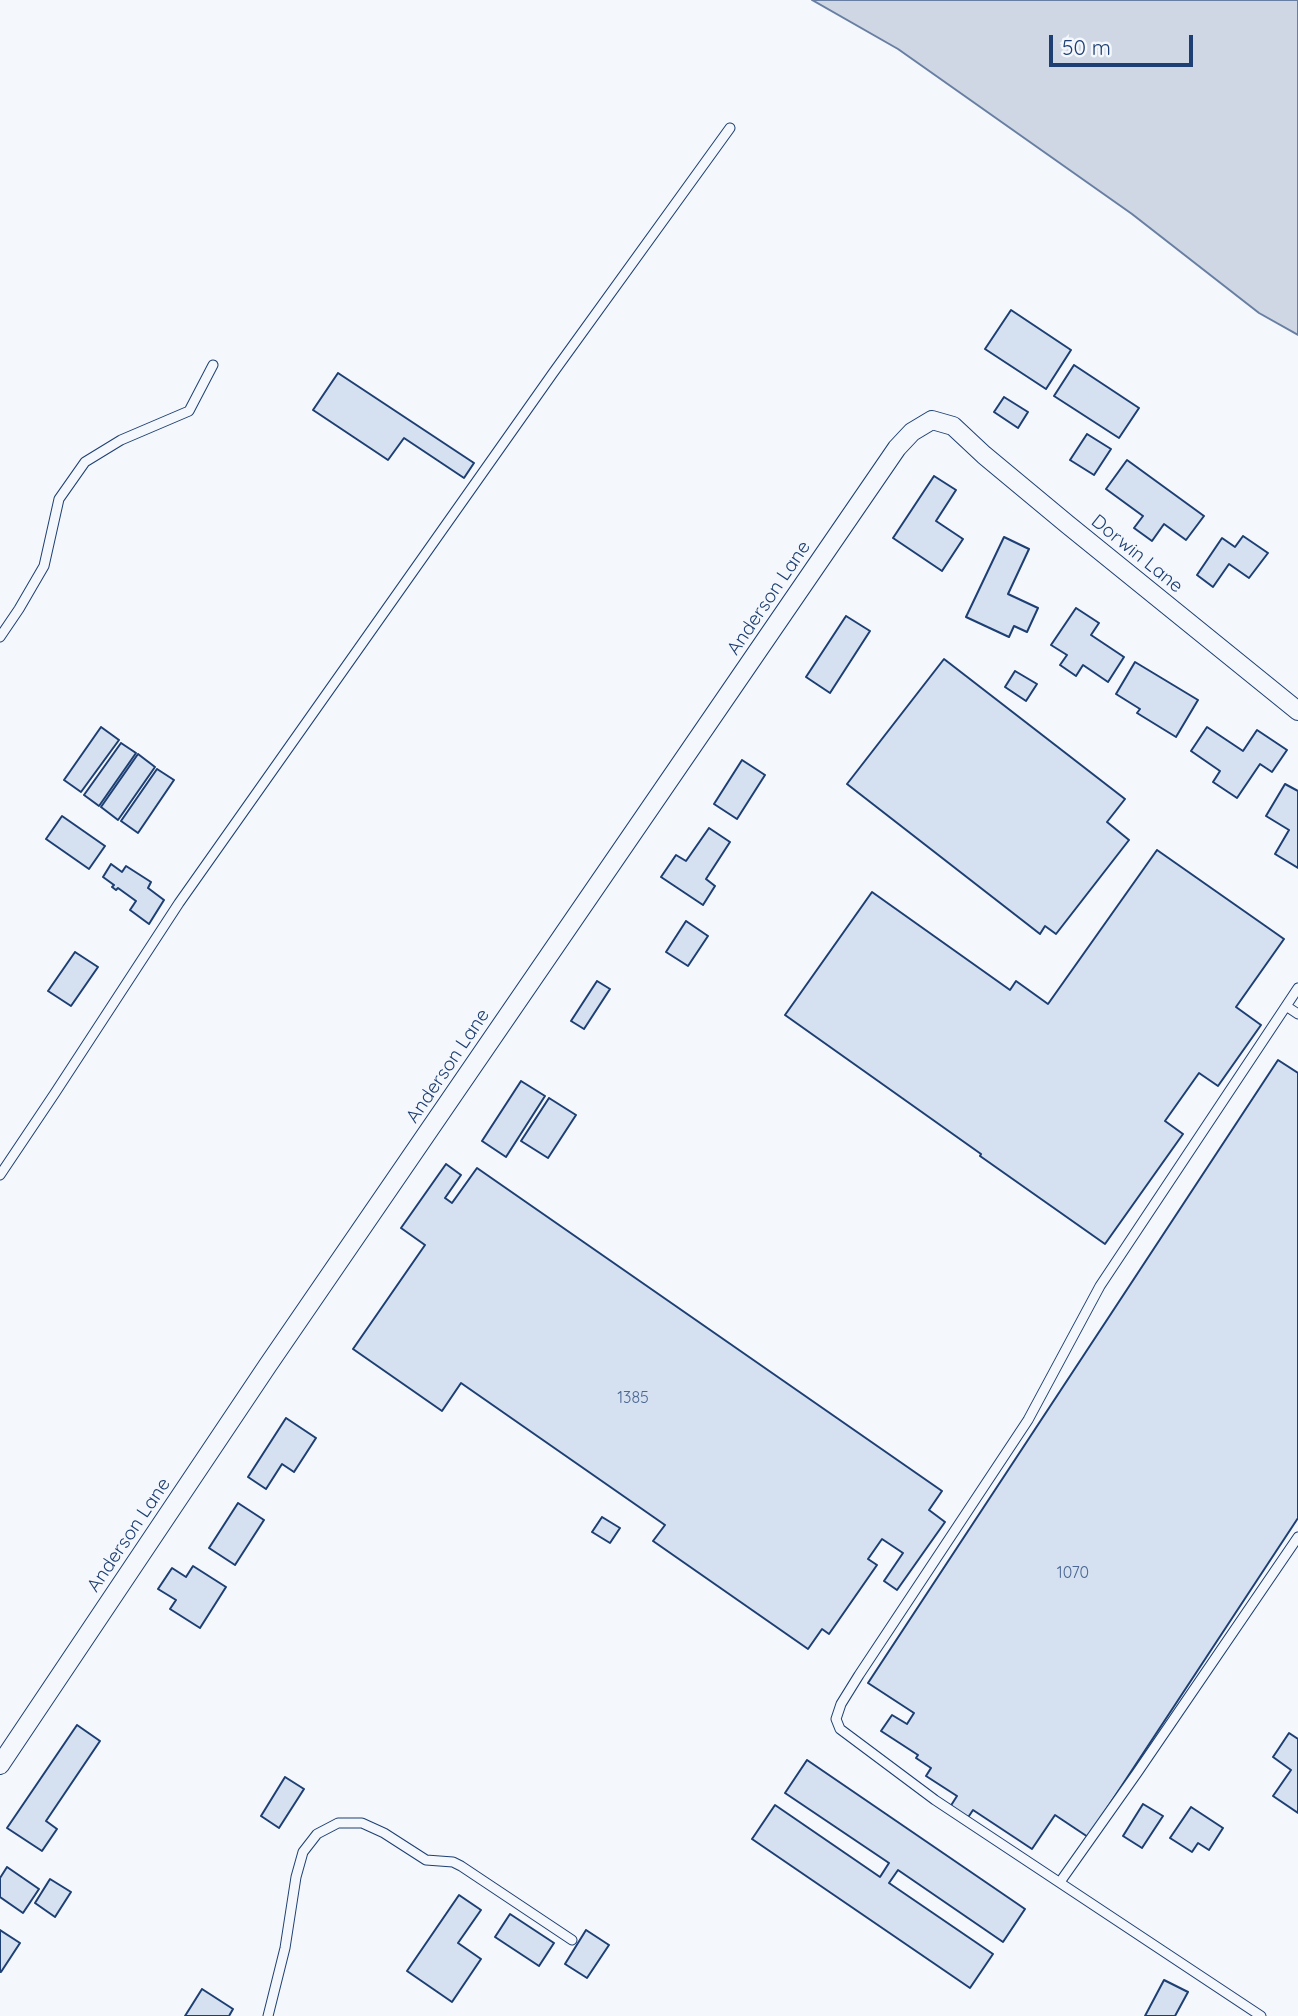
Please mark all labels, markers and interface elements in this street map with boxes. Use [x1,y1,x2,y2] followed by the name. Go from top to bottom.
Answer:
[1053,21,1196,65] scale bar
[1062,34,1111,60] text: 50 m
[1087,510,1187,598] street label: Dorwin Lane
[722,537,816,659] street label: Anderson Lane
[401,1005,495,1127] street label: Anderson Lane
[617,1388,649,1408] house number: 1385
[82,1474,176,1596] street label: Anderson Lane
[1057,1563,1089,1583] house number: 1070

